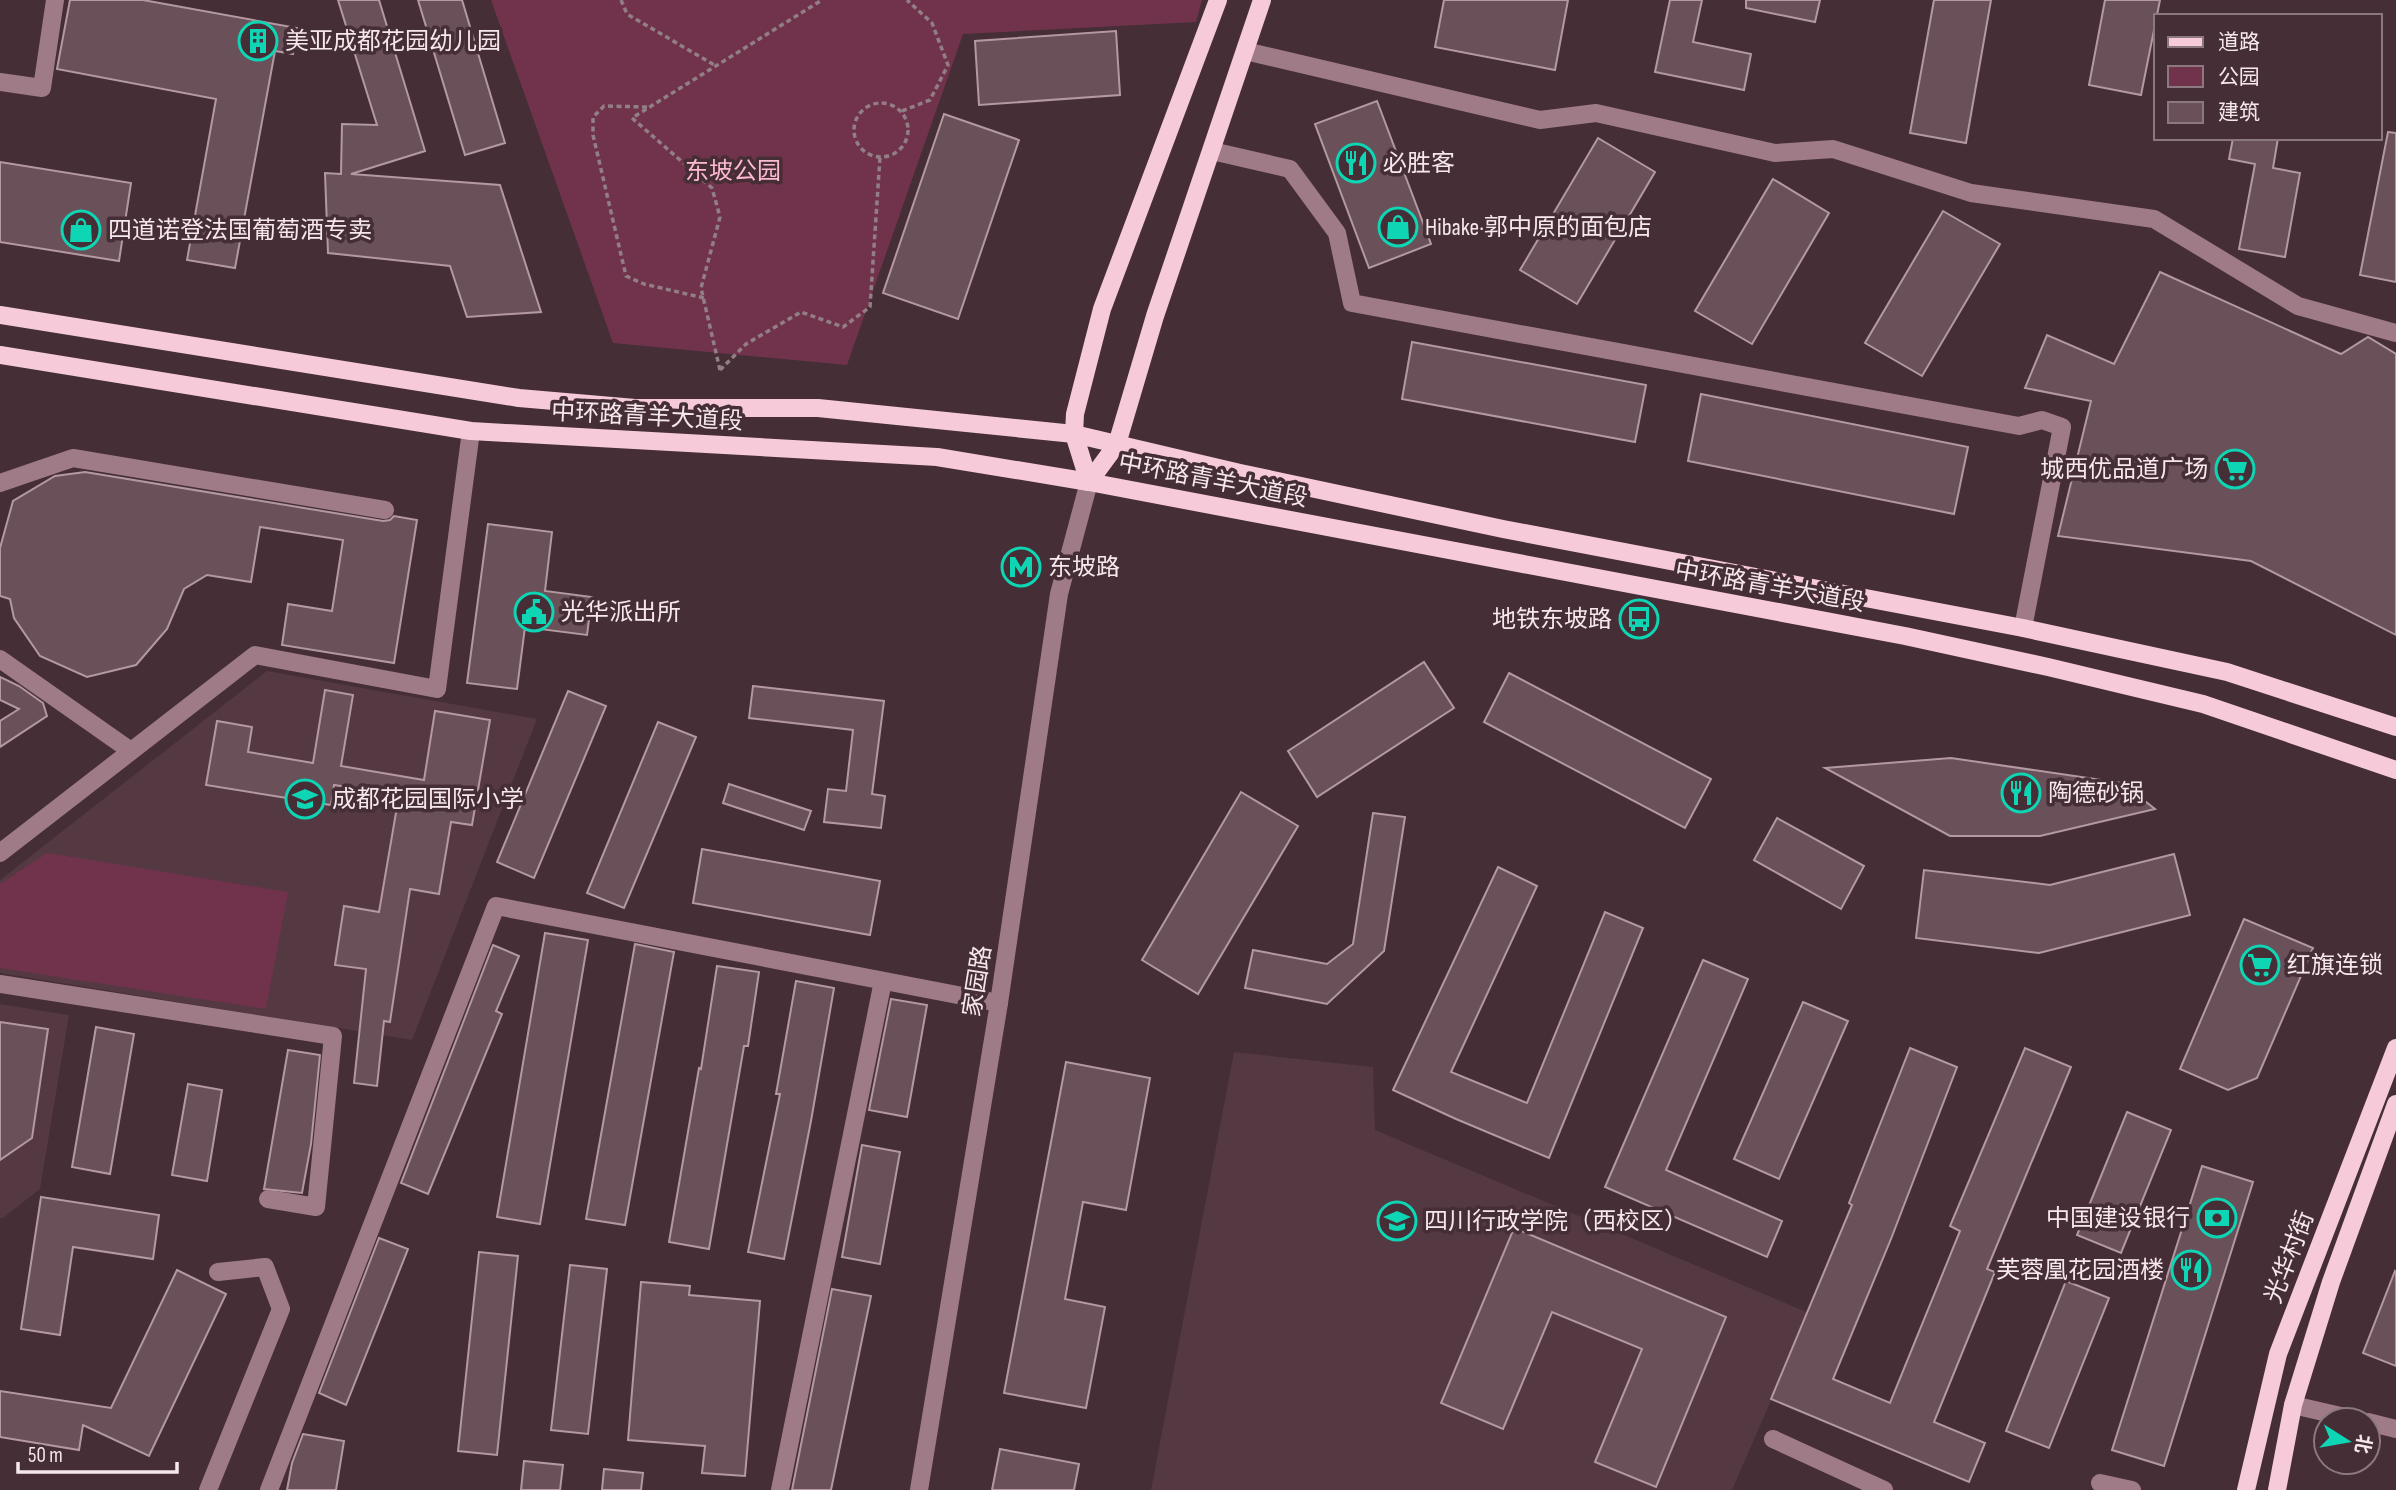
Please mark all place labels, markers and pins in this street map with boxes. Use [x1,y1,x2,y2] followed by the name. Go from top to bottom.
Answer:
[237,20,279,62] building icon: 美亚成都花园幼儿园
[285,27,501,56] place label: 美亚成都花园幼儿园
[1335,142,1377,184] restaurant icon: 必胜客
[1383,149,1455,178] place label: 必胜客
[1377,206,1419,248] shop icon: Hibake·郭中原的面包店
[60,209,102,251] shop icon: 四道诺登法国葡萄酒专卖
[1425,213,1652,242] place label: Hibake·郭中原的面包店
[108,216,372,245] place label: 四道诺登法国葡萄酒专卖
[2214,448,2256,490] supermarket icon: 城西优品道广场
[2040,455,2208,484] place label: 城西优品道广场
[1000,546,1042,588] metro station icon: 东坡路
[1048,553,1120,582] place label: 东坡路
[513,591,555,633] public building icon: 光华派出所
[561,598,681,627] place label: 光华派出所
[1618,598,1660,640] bus stop icon: 地铁东坡路
[1492,605,1612,634] place label: 地铁东坡路
[2000,772,2042,814] restaurant icon: 陶德砂锅
[284,778,326,820] school or university icon: 成都花园国际小学
[2048,779,2144,808] place label: 陶德砂锅
[332,785,524,814] place label: 成都花园国际小学
[2239,944,2281,986] supermarket icon: 红旗连锁
[2287,951,2383,980] place label: 红旗连锁
[2196,1197,2238,1239] bank icon: 中国建设银行
[1376,1200,1418,1242] school or university icon: 四川行政学院（西校区）
[2046,1204,2190,1233] place label: 中国建设银行
[1424,1207,1688,1236] place label: 四川行政学院（西校区）
[2170,1249,2212,1291] restaurant icon: 芙蓉凰花园酒楼
[1996,1256,2164,1285] place label: 芙蓉凰花园酒楼

